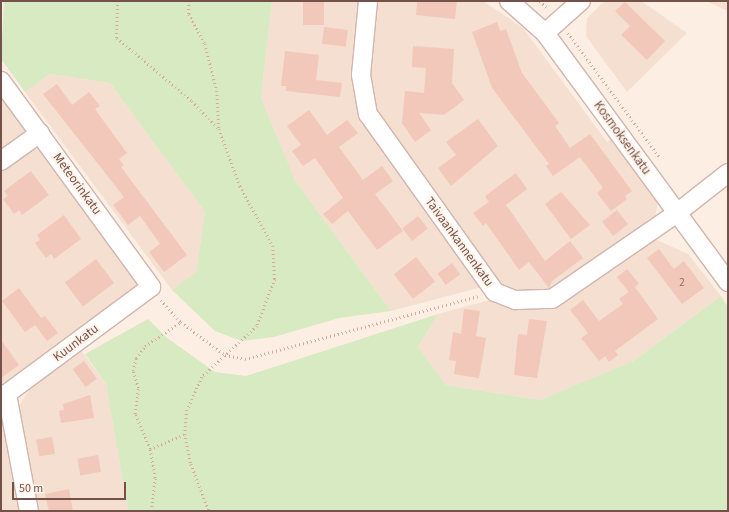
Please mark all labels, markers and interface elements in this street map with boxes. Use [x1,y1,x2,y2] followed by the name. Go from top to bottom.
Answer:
[590,98,654,178] street label: Kosmoksenkatu
[49,150,105,218] street label: Meteorinkatu
[421,194,497,290] street label: Taivaankannenkatu
[679,276,685,290] house number: 2
[50,321,102,365] street label: Kuunkatu
[14,474,128,500] scale bar
[19,480,43,497] text: 50 m

